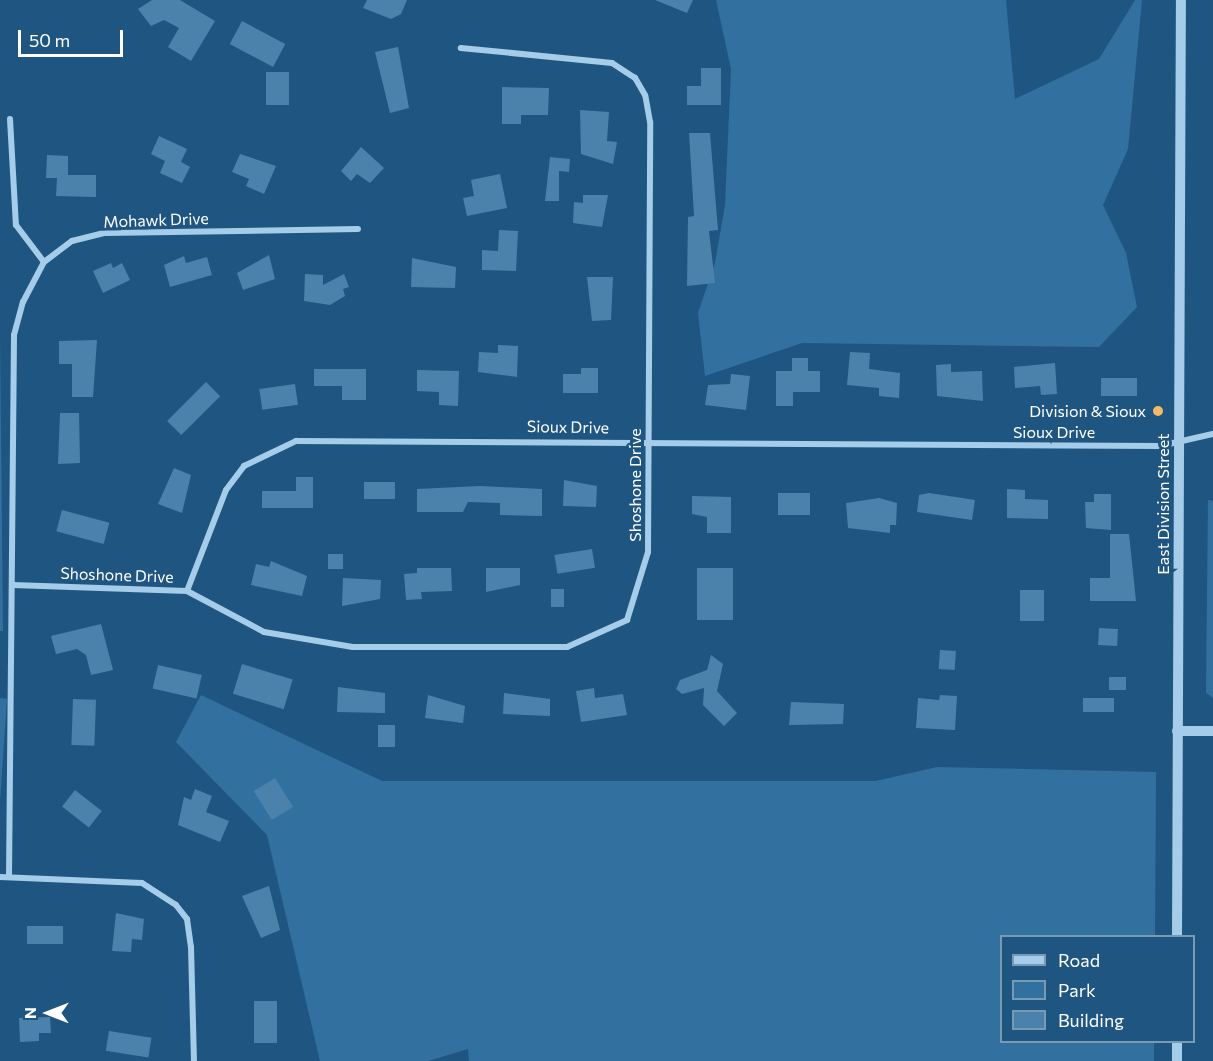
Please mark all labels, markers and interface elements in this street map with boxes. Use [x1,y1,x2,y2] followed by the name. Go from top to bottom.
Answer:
[21,18,126,56] scale bar
[29,29,70,51] text: 50 m
[103,209,209,231] street label: Mohawk Drive
[1029,401,1146,421] place label: Division & Sioux
[1151,404,1165,418] marker: Division & Sioux
[527,417,609,437] street label: Sioux Drive
[1013,422,1095,442] street label: Sioux Drive
[625,428,645,542] street label: Shoshone Drive
[1153,433,1173,575] street label: East Division Street
[60,563,174,587] street label: Shoshone Drive
[1000,935,1195,1043] legend
[1058,949,1100,971] text: Road
[1058,979,1096,1001] text: Park
[18,983,78,1043] north arrow
[20,1007,39,1019] text: N
[1058,1009,1124,1031] text: Building

